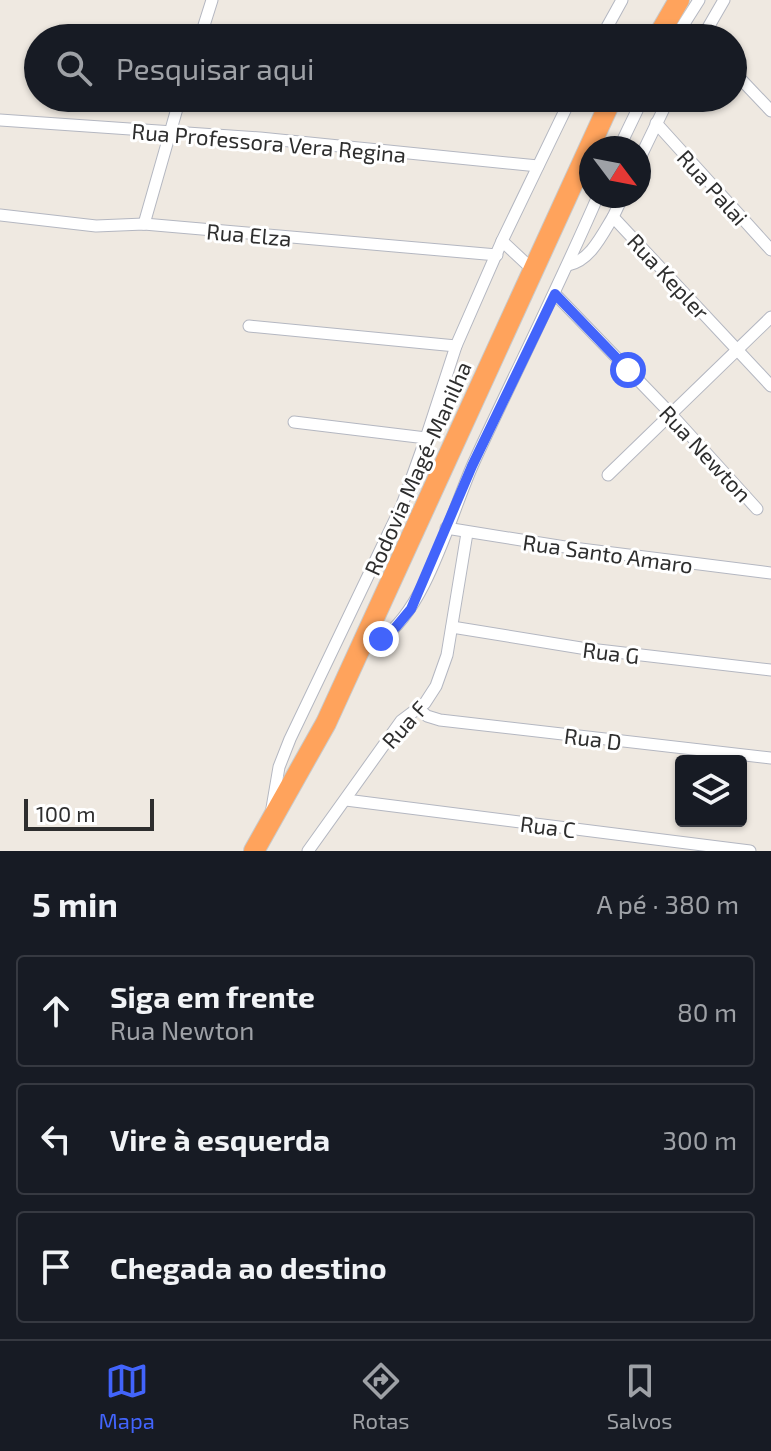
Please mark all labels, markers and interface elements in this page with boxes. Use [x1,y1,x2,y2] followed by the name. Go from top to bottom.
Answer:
[24,24,747,112] search box
[52,46,96,90] icon: search
[116,50,314,86] text: Pesquisar aqui
[131,117,407,167] street label: Rua Professora Vera Regina
[579,136,651,208] north arrow
[673,144,753,230] street label: Rua Palai
[205,217,293,251] street label: Rua Elza
[623,228,715,324] street label: Rua Kepler
[610,352,646,388] route start
[358,357,476,579] street label: Rodovia Magé-Manilha
[655,399,757,507] street label: Rua Newton
[521,528,695,578] street label: Rua Santo Amaro
[363,621,399,657] route end
[581,636,641,668] street label: Rua G
[376,695,432,753] street label: Rua F
[563,722,623,754] street label: Rua D
[675,755,747,827] map controls
[675,755,747,827] button: layers
[24,795,154,831] scale bar
[36,800,95,826] text: 100 m
[519,810,577,842] street label: Rua C
[32,883,118,924] text: 5 min
[596,888,739,919] text: A pé · 380 m
[110,978,315,1014] text: Siga em frente
[34,989,78,1033] icon: ahead
[677,996,737,1027] text: 80 m
[110,1014,254,1045] text: Rua Newton
[34,1117,78,1161] icon: left
[110,1121,330,1157] text: Vire à esquerda
[663,1124,737,1155] text: 300 m
[34,1245,78,1289] icon: arrive
[110,1249,387,1285] text: Chegada ao destino
[99,1359,155,1433] tab: Mapa
[352,1359,410,1433] tab: Rotas
[607,1359,672,1433] tab: Salvos

